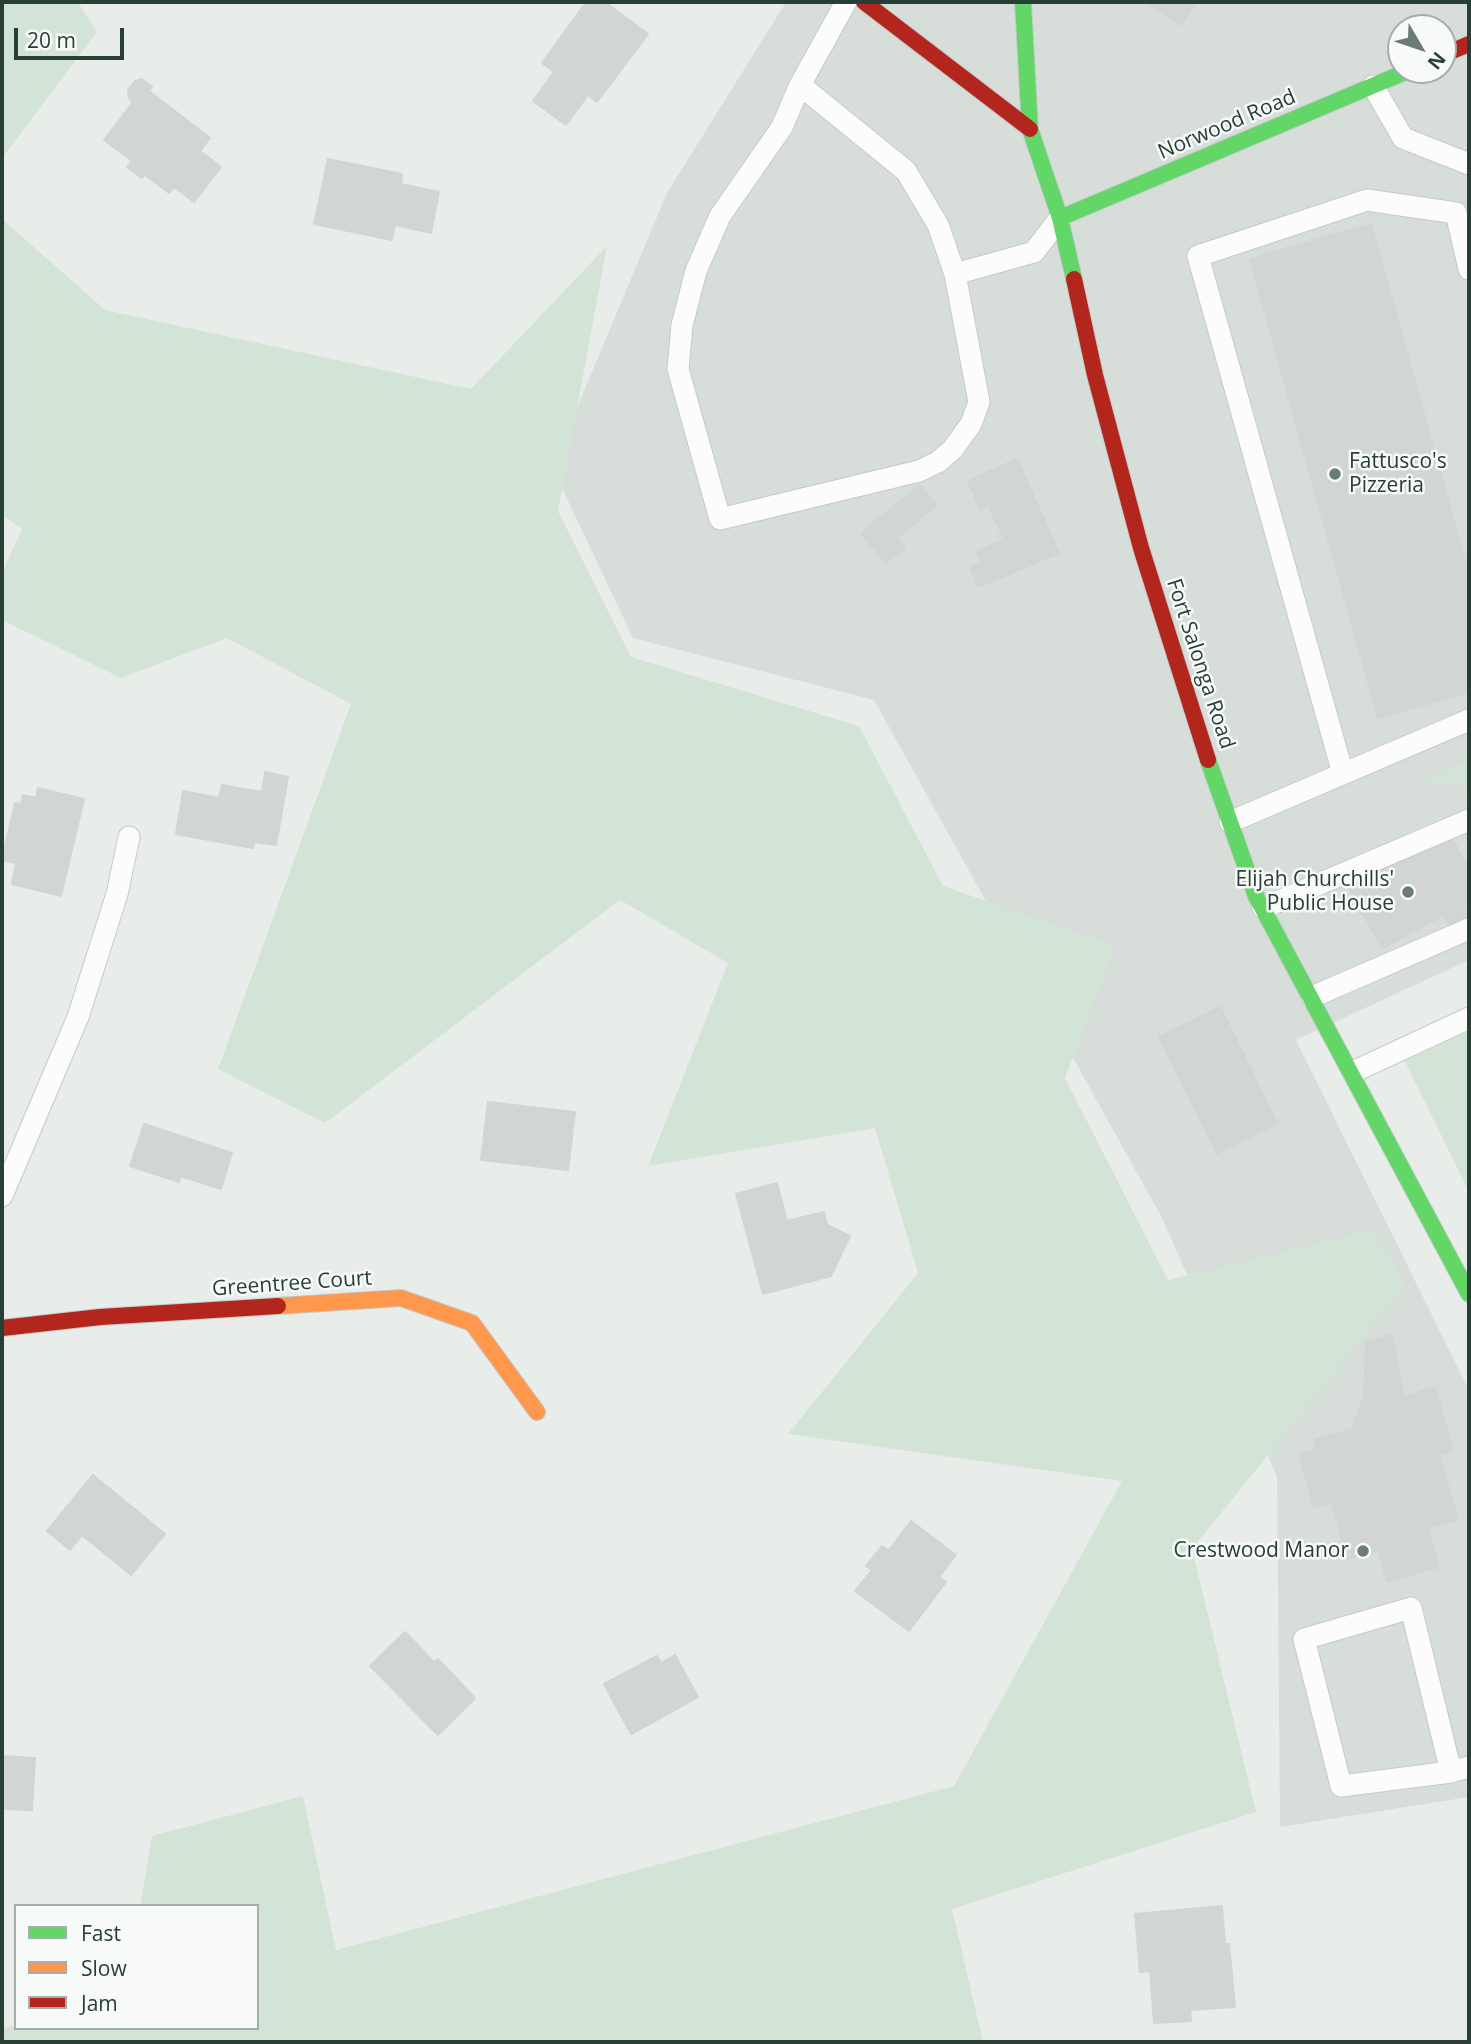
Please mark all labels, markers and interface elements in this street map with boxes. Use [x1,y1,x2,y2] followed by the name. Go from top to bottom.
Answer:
[18,14,128,58] scale bar
[1387,14,1457,84] north arrow
[27,26,76,54] text: 20 m
[1422,47,1452,75] text: N
[1154,85,1300,165] street label: Norwood Road
[1349,449,1447,499] place label: Fattusco's Pizzeria
[1327,466,1343,482] marker: Fattusco's Pizzeria
[1161,576,1239,752] street label: Fort Salonga Road
[1235,867,1394,917] place label: Elijah Churchills' Public House
[1400,884,1416,900] marker: Elijah Churchills' Public House
[211,1266,373,1302] street label: Greentree Court
[1173,1538,1349,1564] place label: Crestwood Manor
[1355,1543,1371,1559] marker: Crestwood Manor
[14,1904,259,2030] legend
[81,1919,121,1947] text: Fast
[81,1954,127,1982] text: Slow
[81,1989,118,2017] text: Jam

